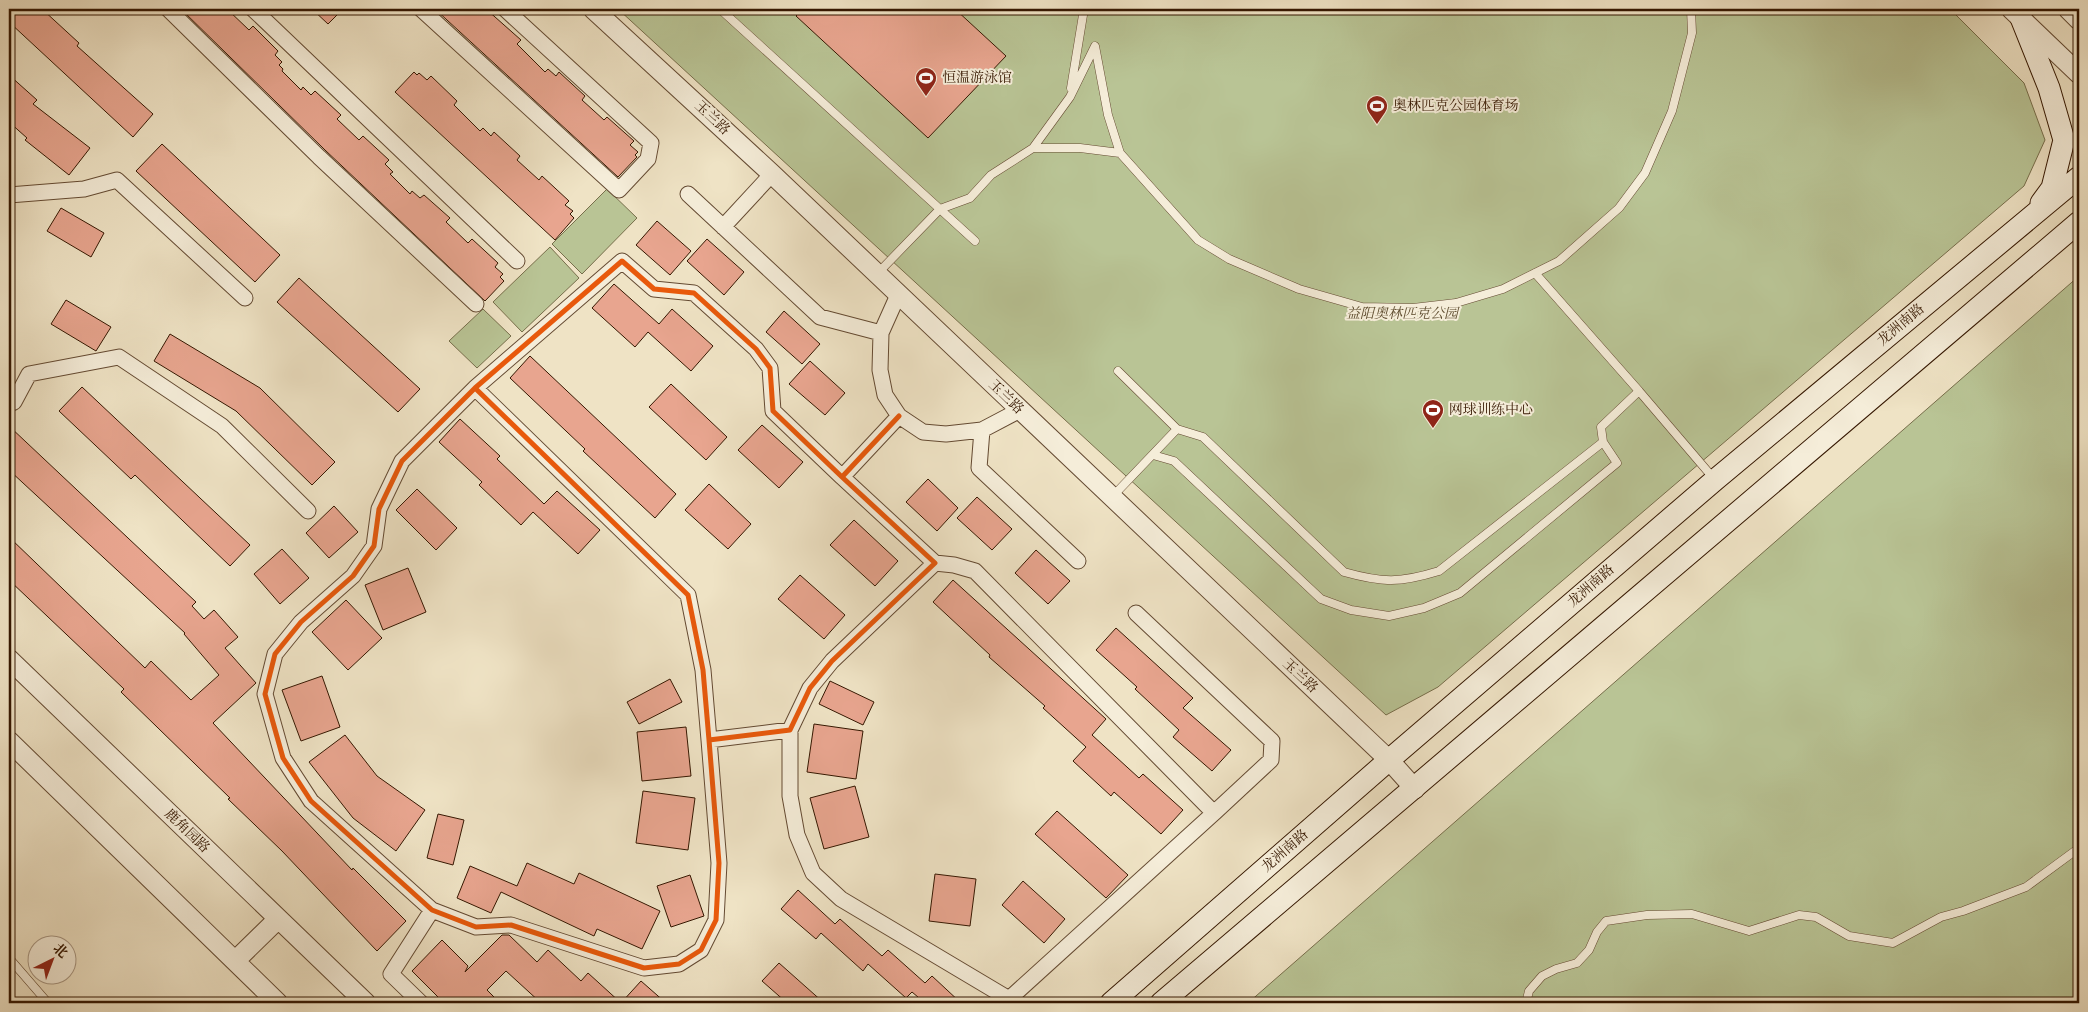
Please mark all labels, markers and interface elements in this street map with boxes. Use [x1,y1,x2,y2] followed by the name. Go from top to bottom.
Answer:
[914,66,938,97] sports icon: 恒温游泳馆
[942,69,1012,85] place label: 恒温游泳馆
[1365,94,1389,125] sports icon: 奥林匹克公园体育场
[692,98,733,137] street label: 玉兰路
[1393,98,1519,113] place label: 奥林匹克公园体育场
[1874,301,1927,348] street label: 龙洲南路
[1346,306,1460,321] park label: 益阳奥林匹克公园
[986,377,1027,417] street label: 玉兰路
[1421,398,1445,429] sports icon: 网球训练中心
[1449,402,1533,417] place label: 网球训练中心
[1565,562,1617,610] street label: 龙洲南路
[1280,656,1321,695] street label: 玉兰路
[162,806,213,855] street label: 鹿角园路
[1259,827,1311,875] street label: 龙洲南路
[28,934,78,984] north arrow
[50,940,71,961] text: 北

